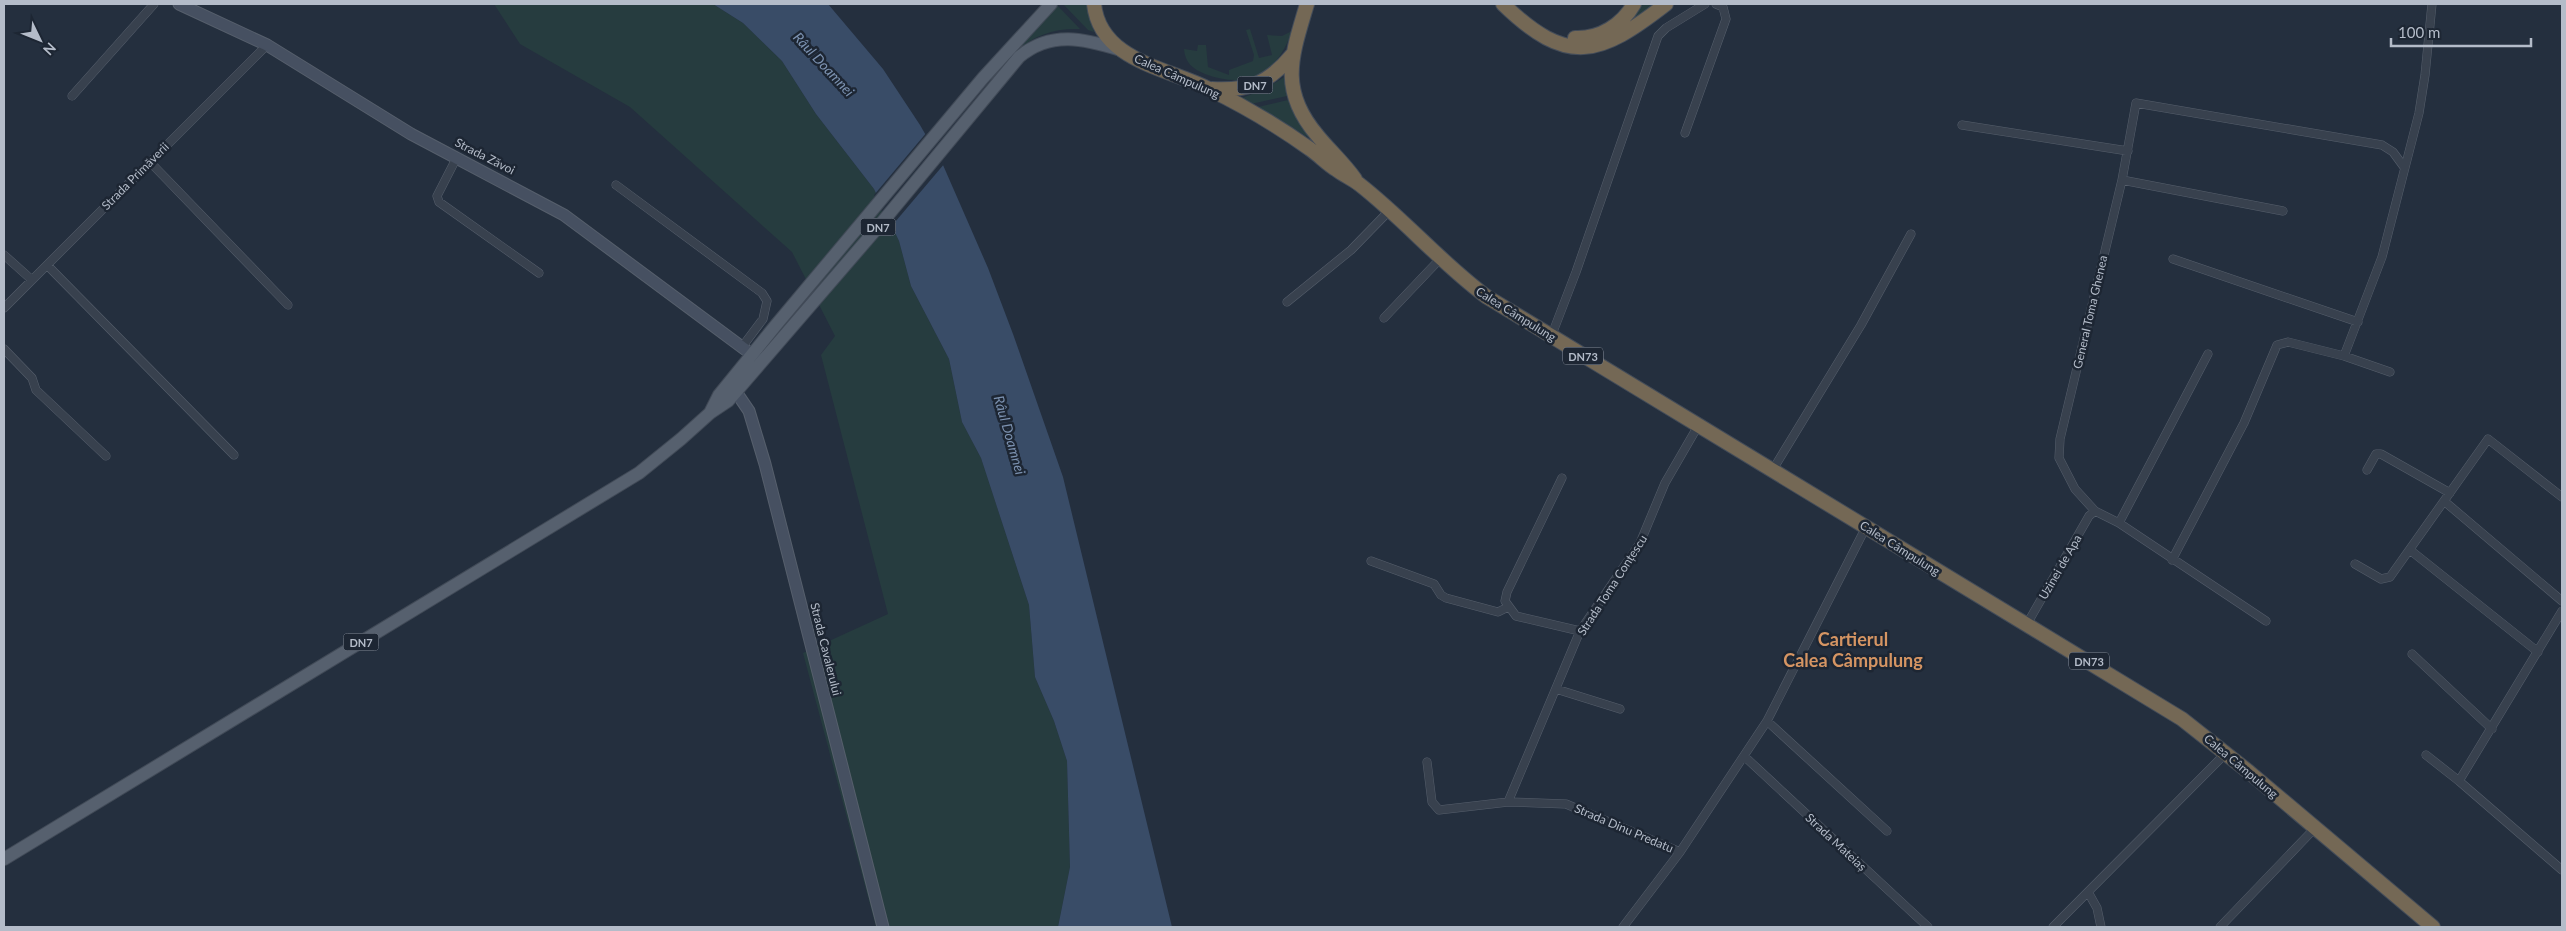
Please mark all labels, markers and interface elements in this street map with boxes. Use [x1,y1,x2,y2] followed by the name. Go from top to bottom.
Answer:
[15,15,65,65] north arrow
[2391,15,2531,47] scale bar
[2398,23,2440,41] text: 100 m
[790,28,859,100] water label: Râul Doamnei
[40,39,60,59] text: N
[1132,50,1222,102] street label: Calea Câmpulung
[1238,76,1272,94] road number: DN7
[453,135,518,178] street label: Strada Zăvoi
[98,139,172,213] street label: Strada Primăverii
[860,218,896,236] road number: DN7
[2070,254,2110,370] street label: General Toma Ghenea
[1473,283,1559,345] street label: Calea Câmpulung
[1563,348,1603,364] road number: DN73
[991,393,1030,477] water label: Râul Doamnei
[1857,517,1943,579] street label: Calea Câmpulung
[1574,532,1650,638] street label: Strada Toma Conțescu
[2035,532,2085,602] street label: Uzinei de Apa
[807,601,845,697] street label: Strada Cavalerului
[1783,628,1923,671] district label: Cartierul Calea Câmpulung
[344,634,378,650] road number: DN7
[2069,652,2109,669] road number: DN73
[2201,731,2281,801] street label: Calea Câmpulung
[1572,800,1676,856] street label: Strada Dinu Predatu
[1802,810,1870,874] street label: Strada Mateiaș

